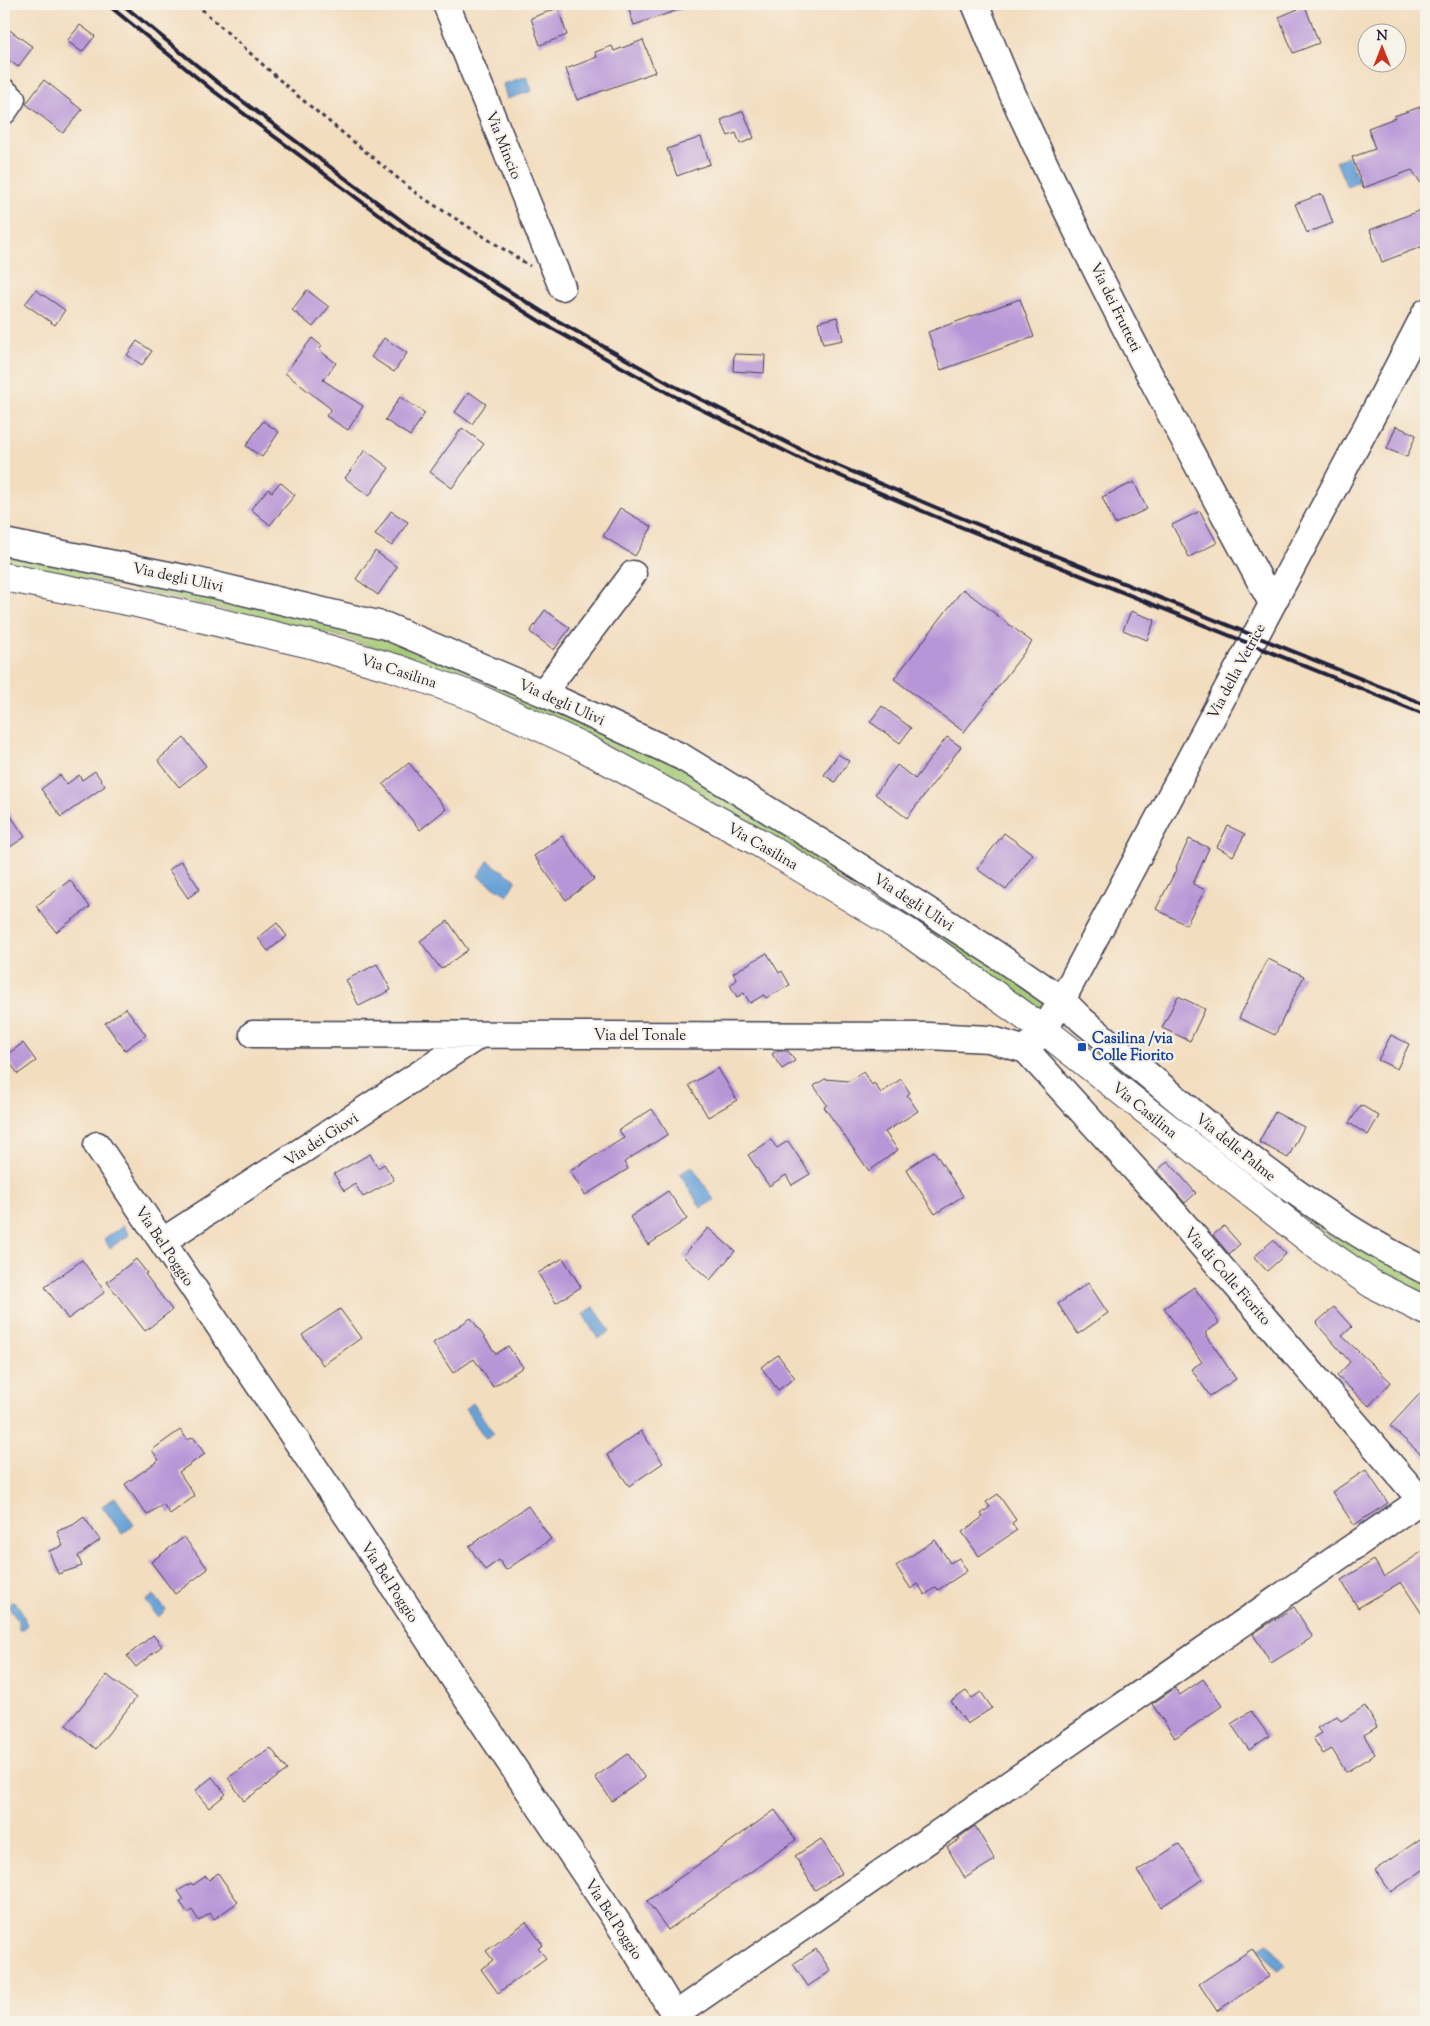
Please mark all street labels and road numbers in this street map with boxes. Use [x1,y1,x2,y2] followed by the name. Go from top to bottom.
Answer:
[479,108,526,183] street label: Via Mincio
[1084,259,1145,356] street label: Via dei Frutteti
[130,559,225,598] street label: Via degli Ulivi
[1203,620,1271,723] street label: Via della Vetrice
[358,650,439,695] street label: Via Casilina
[515,675,608,732] street label: Via degli Ulivi
[723,819,802,876] street label: Via Casilina
[869,869,958,937] street label: Via degli Ulivi
[594,1026,686,1047] street label: Via del Tonale
[1107,1078,1181,1144] street label: Via Casilina
[281,1108,363,1172] street label: Via dei Giovi
[1190,1109,1280,1187] street label: Via delle Palme
[129,1203,198,1291] street label: Via Bel Poggio
[1178,1224,1275,1330] street label: Via di Colle Fiorito
[355,1538,423,1627] street label: Via Bel Poggio
[579,1875,647,1964] street label: Via Bel Poggio

